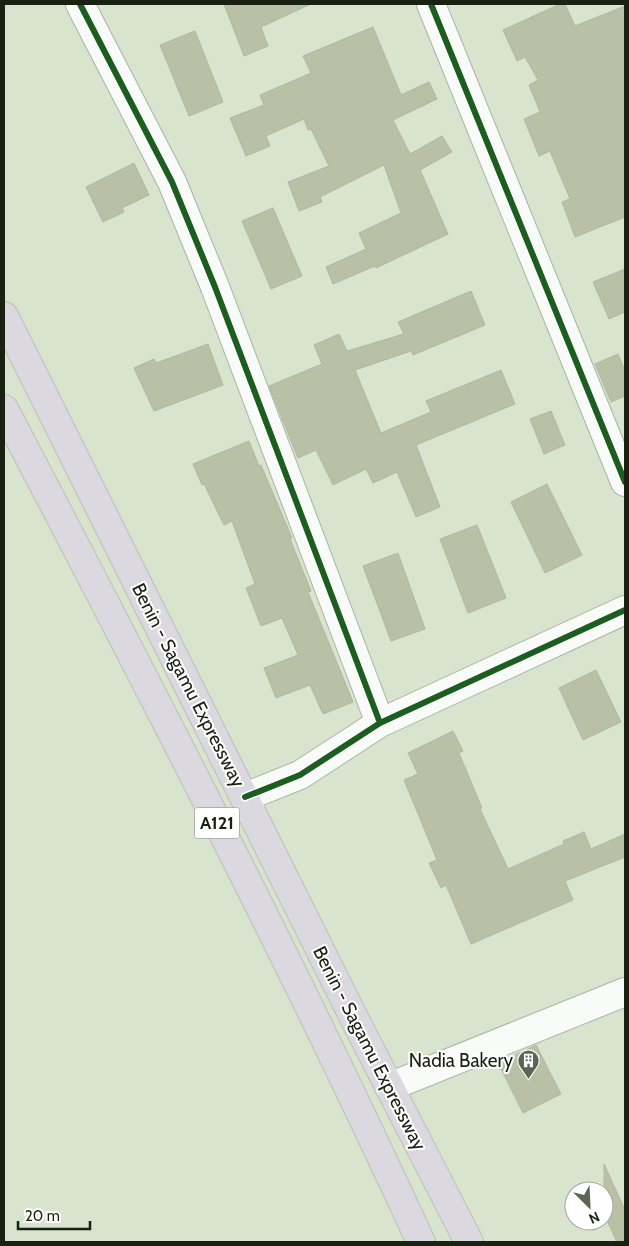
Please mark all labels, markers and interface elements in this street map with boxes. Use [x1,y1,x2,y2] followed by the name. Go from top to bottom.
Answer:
[127,579,250,791] street label: Benin - Sagamu Expressway
[194,808,240,838] road number: A121
[308,942,431,1154] street label: Benin - Sagamu Expressway
[517,1048,541,1079] building icon: Nadia Bakery
[409,1049,513,1072] place label: Nadia Bakery
[564,1181,614,1231] north arrow
[18,1198,90,1230] scale bar
[25,1207,60,1225] text: 20 m
[586,1208,602,1228] text: N

